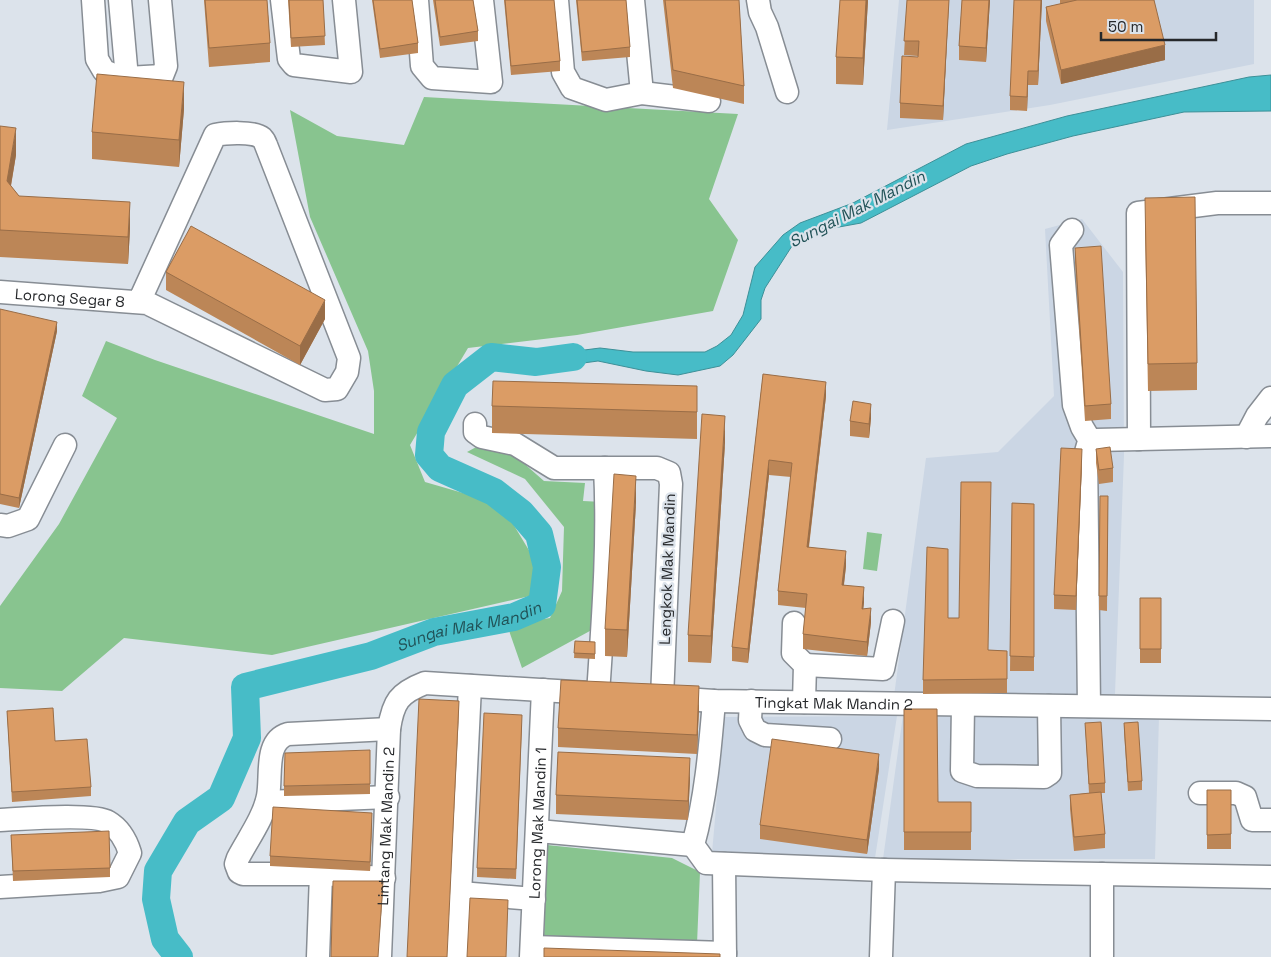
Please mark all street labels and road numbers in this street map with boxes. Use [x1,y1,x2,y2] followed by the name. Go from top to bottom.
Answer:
[14,284,125,311] street label: Lorong Segar 8
[655,493,679,645] street label: Lengkok Mak Mandin
[755,692,913,713] street label: Tingkat Mak Mandin 2
[373,746,398,906] street label: Lintang Mak Mandin 2
[524,747,550,899] street label: Lorong Mak Mandin 1

